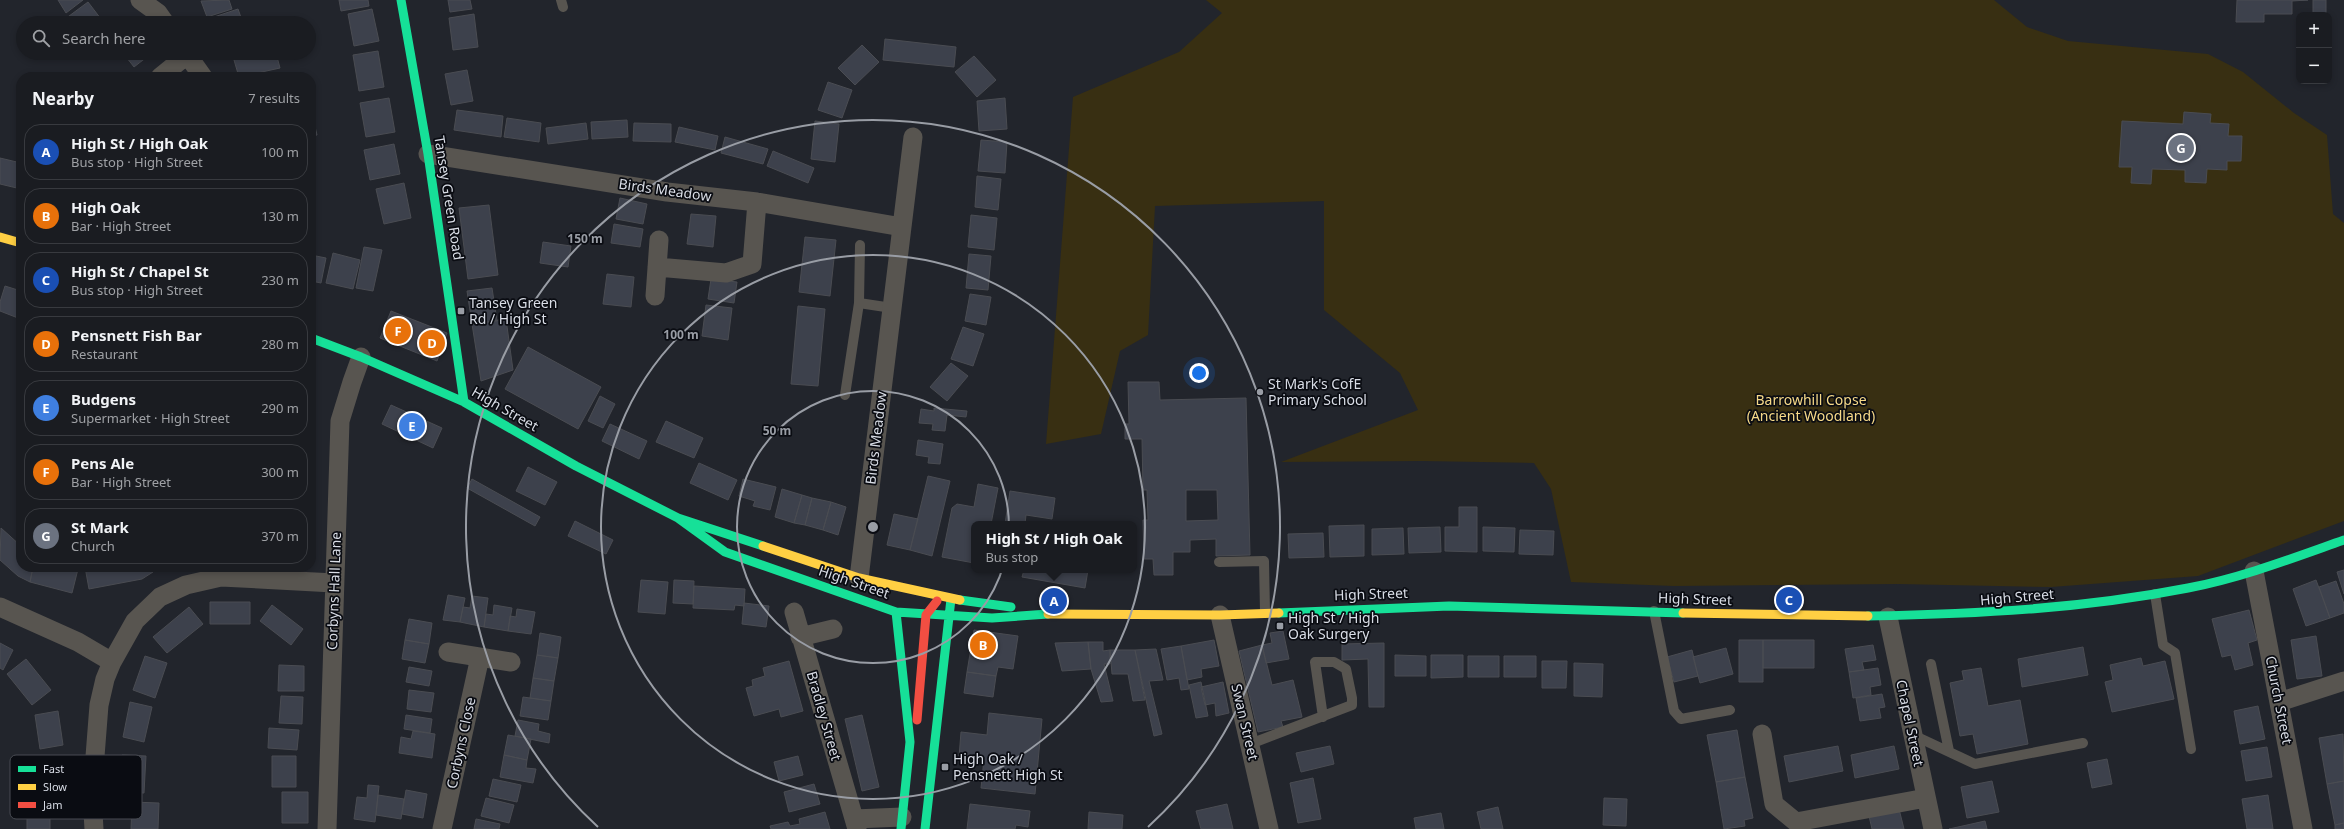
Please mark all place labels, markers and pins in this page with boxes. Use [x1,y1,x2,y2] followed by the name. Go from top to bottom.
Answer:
[2168,133,2194,163] pin: G
[469,293,557,328] place label: Tansey Green Rd / High St
[456,306,466,316] marker: Tansey Green Rd / High St
[385,316,411,346] pin: F
[419,328,445,358] pin: D
[1268,374,1367,409] place label: St Mark's CofE Primary School
[1255,387,1265,397] marker: St Mark's CofE Primary School
[399,411,425,441] pin: E
[866,520,880,534] centre of rings
[1776,585,1802,615] pin: C
[1041,586,1067,616] pin: A
[1288,608,1379,643] place label: High St / High Oak Surgery
[1275,621,1285,631] marker: High St / High Oak Surgery
[970,630,996,660] pin: B
[953,749,1063,784] place label: High Oak / Pensnett High St
[940,762,950,772] marker: High Oak / Pensnett High St

